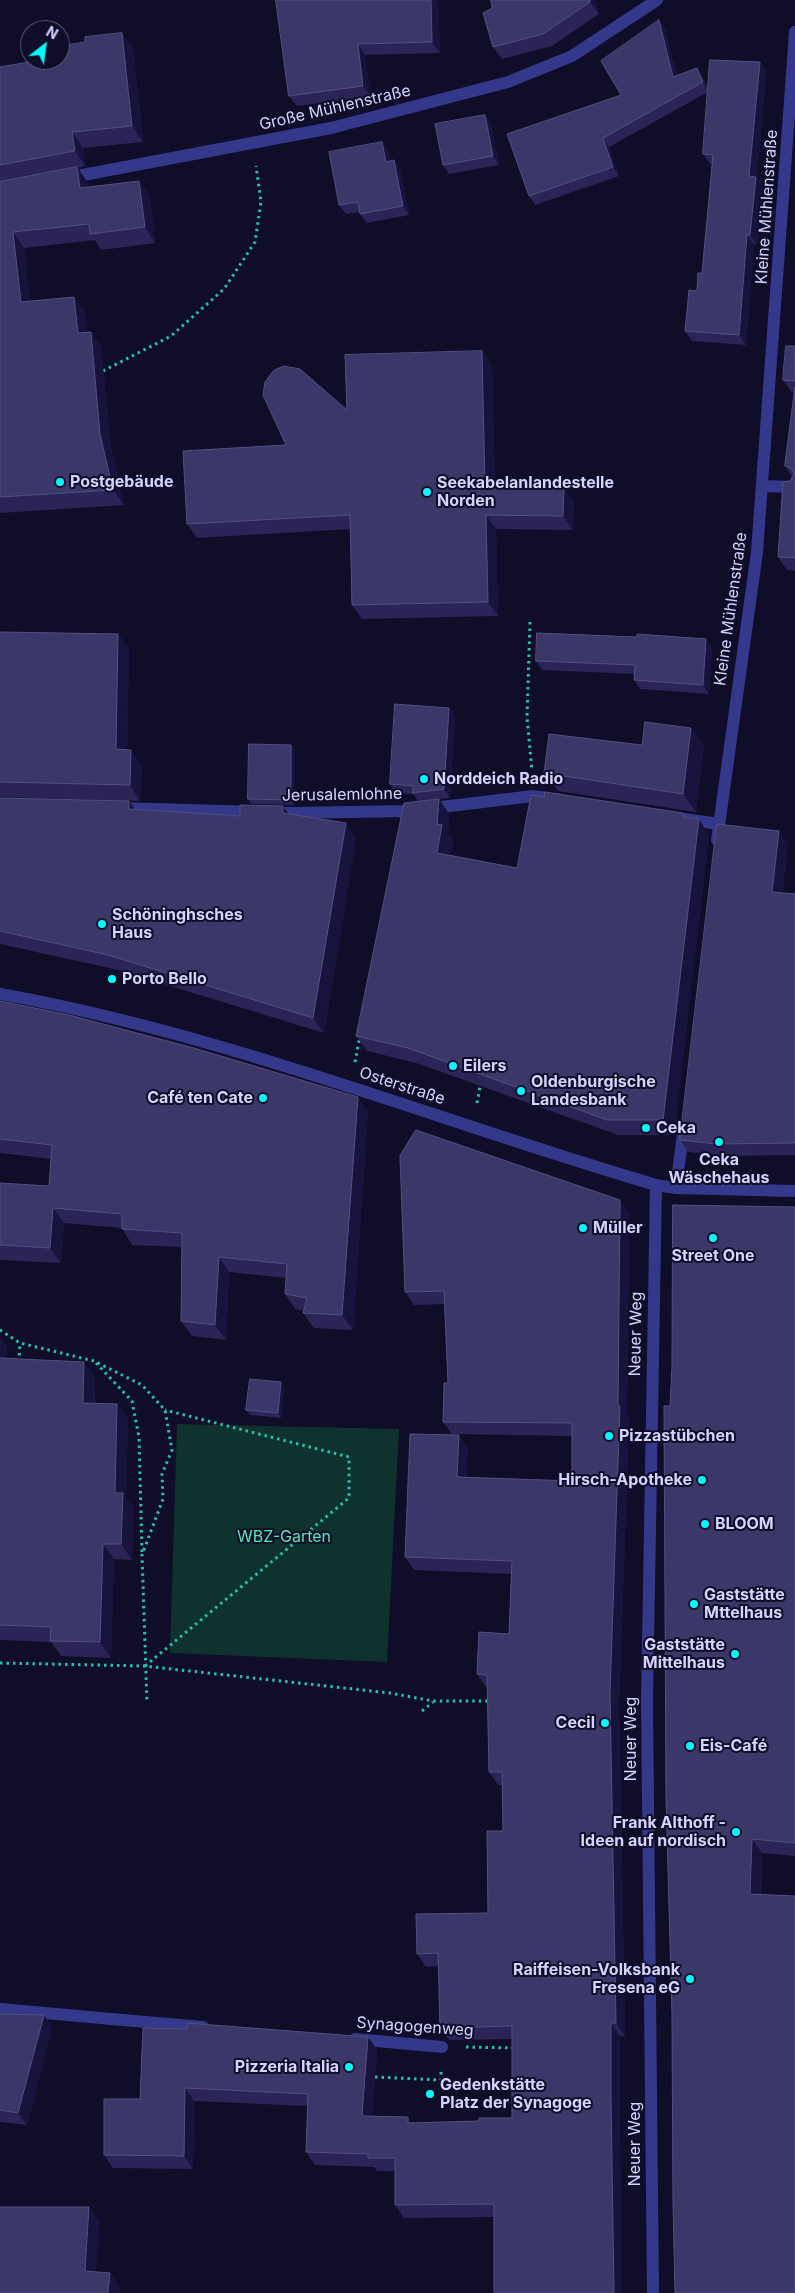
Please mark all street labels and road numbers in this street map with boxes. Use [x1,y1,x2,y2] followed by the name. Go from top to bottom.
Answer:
[257,81,413,135] street label: Große Mühlenstraße
[752,129,782,285] street label: Kleine Mühlenstraße
[711,531,751,687] street label: Kleine Mühlenstraße
[282,784,402,806] street label: Jerusalemlohne
[357,1063,447,1109] street label: Osterstraße
[626,1291,646,1377] street label: Neuer Weg
[621,1697,641,1781] street label: Neuer Weg
[356,2013,474,2041] street label: Synagogenweg
[625,2102,645,2186] street label: Neuer Weg

